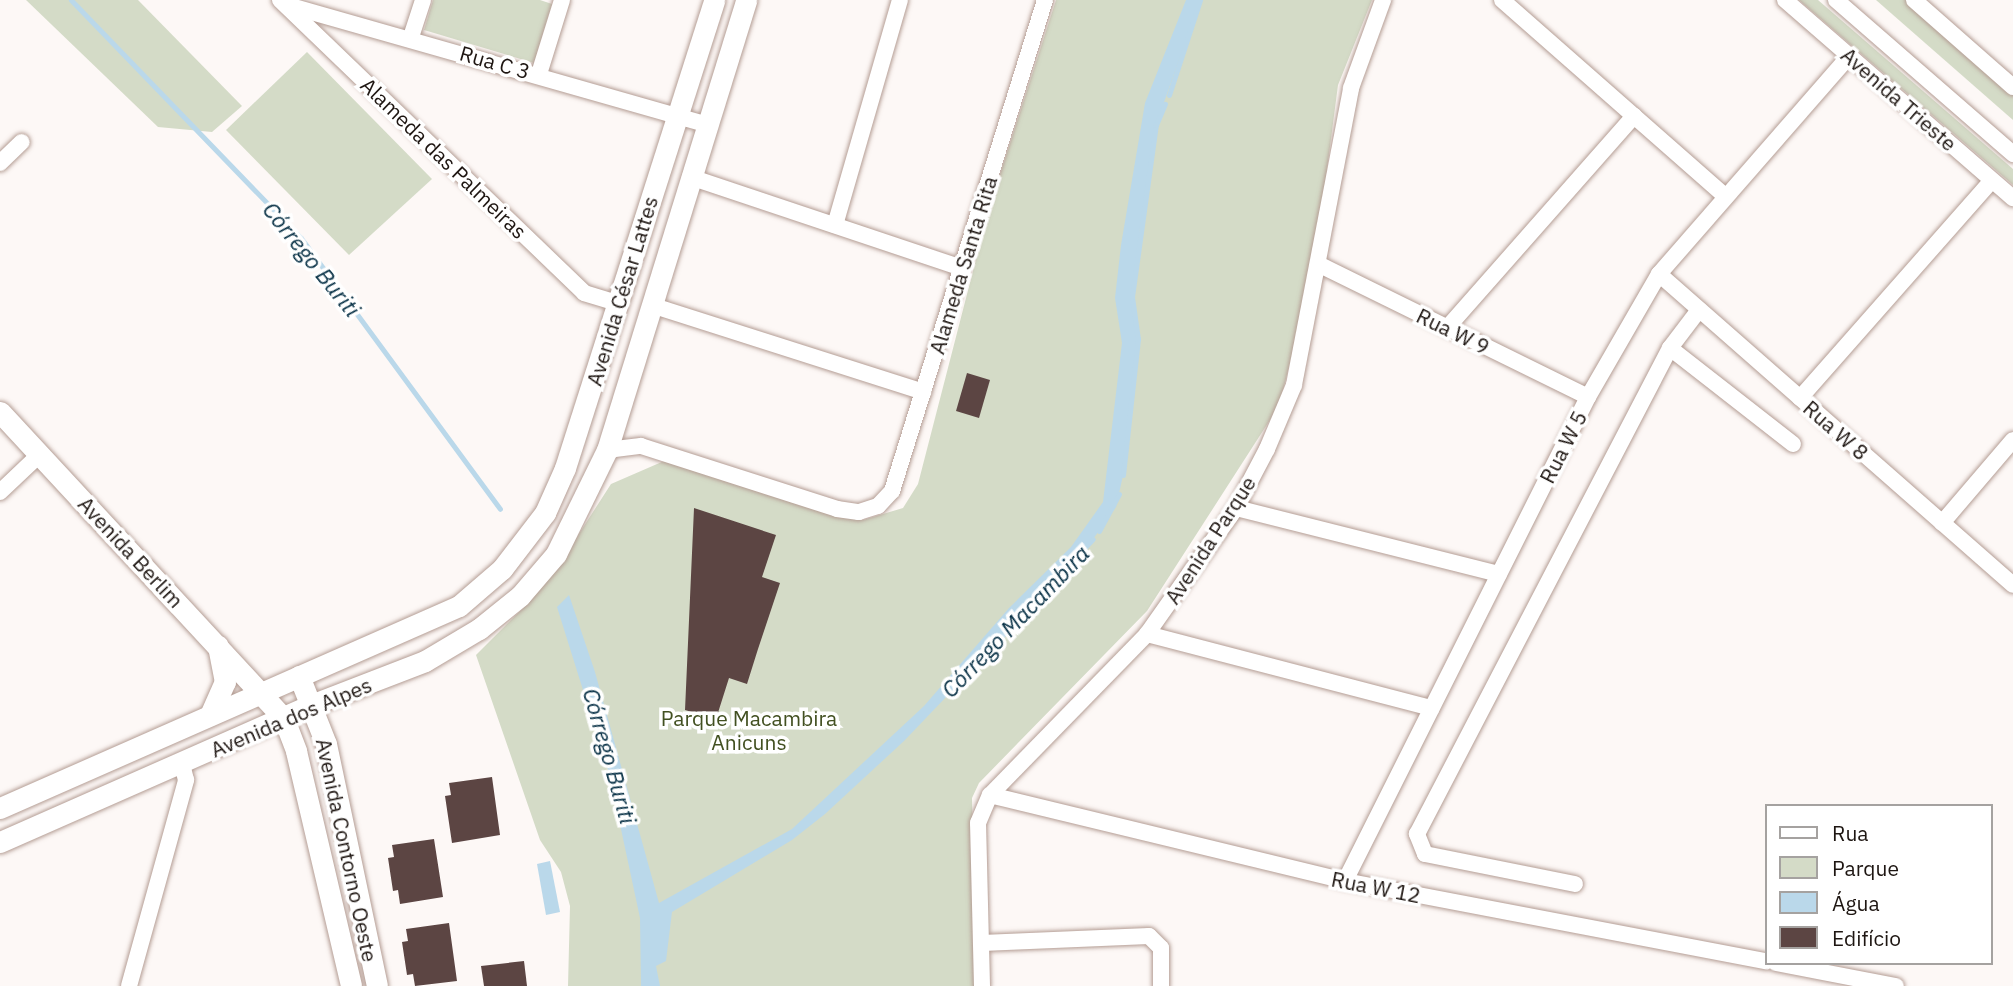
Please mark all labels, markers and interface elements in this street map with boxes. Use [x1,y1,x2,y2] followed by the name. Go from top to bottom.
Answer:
[457,40,533,84] street label: Rua C 3
[1836,42,1962,156] street label: Avenida Trieste
[356,72,532,244] street label: Alameda das Palmeiras
[924,173,1002,357] street label: Alameda Santa Rita
[581,193,663,389] street label: Avenida César Lattes
[257,196,367,322] water label: Córrego Buriti
[1413,303,1493,359] street label: Rua W 9
[1798,395,1874,465] street label: Rua W 8
[1534,407,1592,487] street label: Rua W 5
[1159,471,1261,609] street label: Avenida Parque
[73,491,189,613] street label: Avenida Berlim
[935,539,1095,703] water label: Córrego Macambira
[207,672,375,762] street label: Avenida dos Alpes
[577,685,643,827] water label: Córrego Buriti
[661,705,837,755] park label: Parque Macambira Anicuns
[311,736,383,964] street label: Avenida Contorno Oeste
[1764,804,1992,965] legend
[1832,819,1869,847] text: Rua
[1832,854,1899,882] text: Parque
[1329,866,1423,908] street label: Rua W 12
[1832,889,1880,917] text: Água
[1832,924,1901,952] text: Edifício

